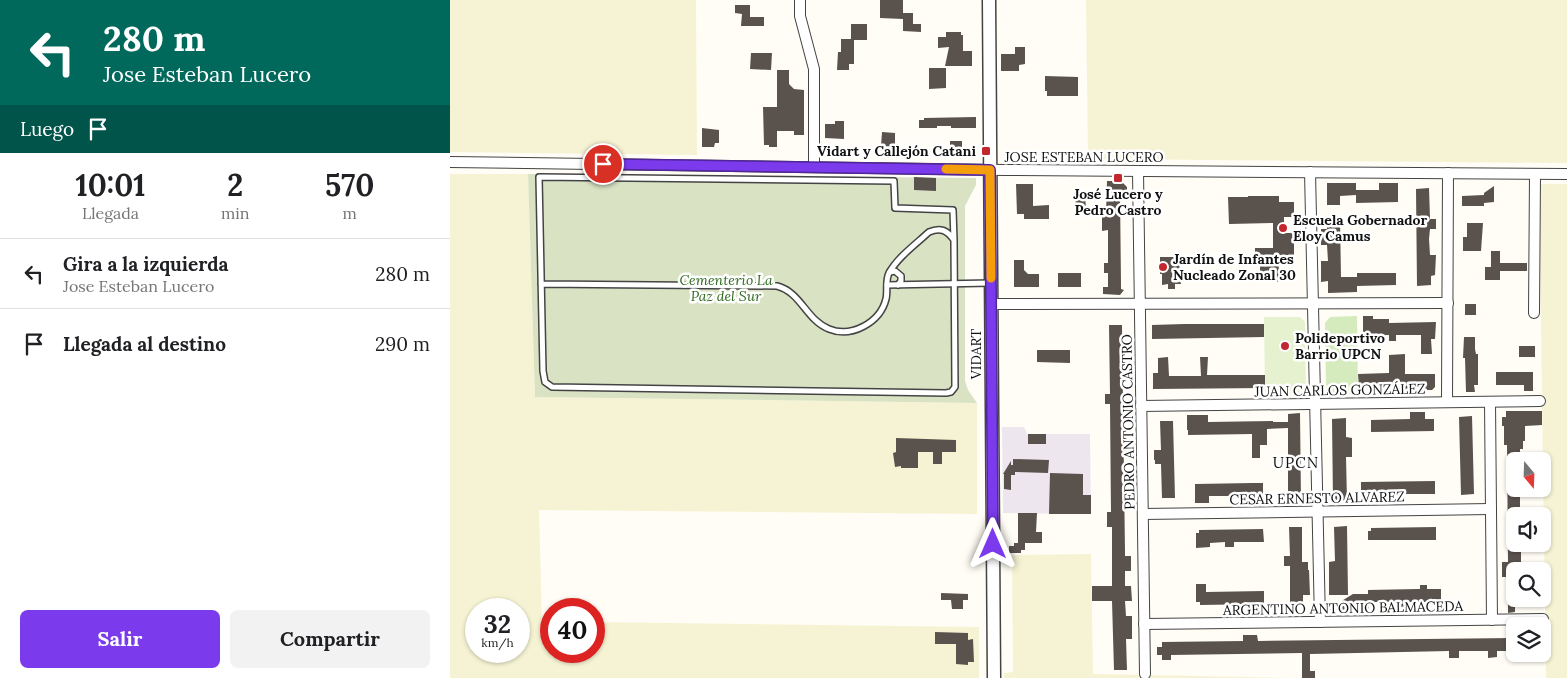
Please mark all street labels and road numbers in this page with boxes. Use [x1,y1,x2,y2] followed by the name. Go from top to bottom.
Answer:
[1003,148,1164,166] street label: JOSE ESTEBAN LUCERO
[967,329,985,380] street label: VIDART
[1117,334,1139,510] street label: PEDRO ANTONIO CASTRO
[1253,380,1426,401] street label: JUAN CARLOS GONZÁLEZ
[1229,487,1405,509] street label: CESAR ERNESTO ALVAREZ
[1222,597,1463,619] street label: ARGENTINO ANTONIO BALMACEDA

